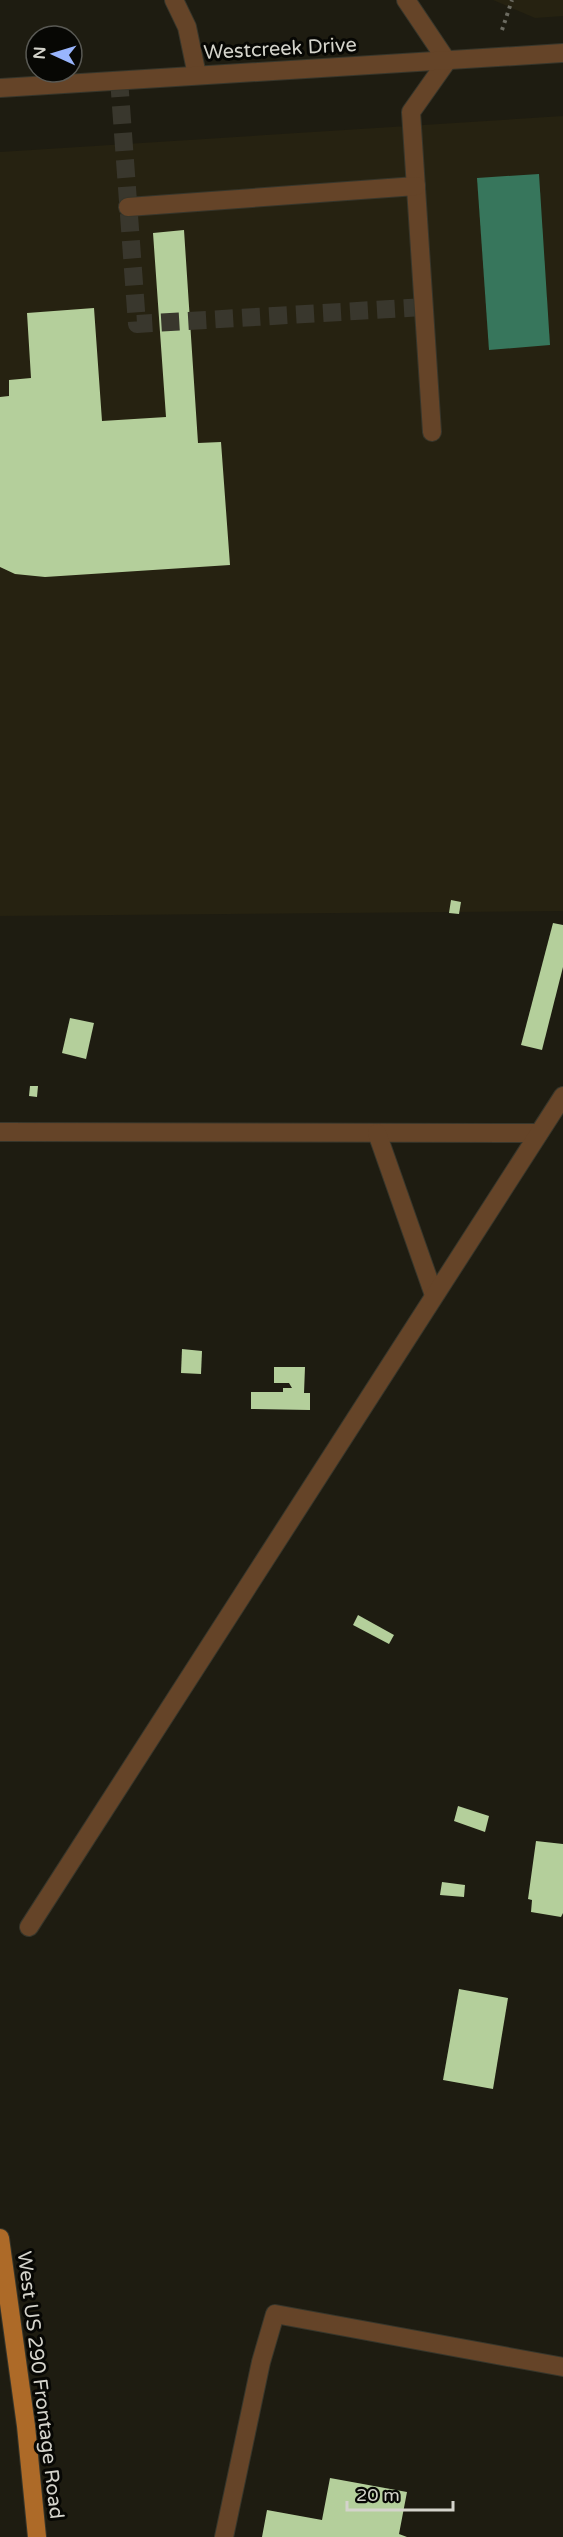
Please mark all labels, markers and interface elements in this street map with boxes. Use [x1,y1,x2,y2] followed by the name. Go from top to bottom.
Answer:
[24,24,84,84] north arrow
[203,33,357,65] street label: Westcreek Drive
[30,46,50,60] text: N
[12,2250,68,2521] street label: West US 290 Frontage Road
[347,2474,454,2512] scale bar
[356,2484,400,2506] text: 20 m

